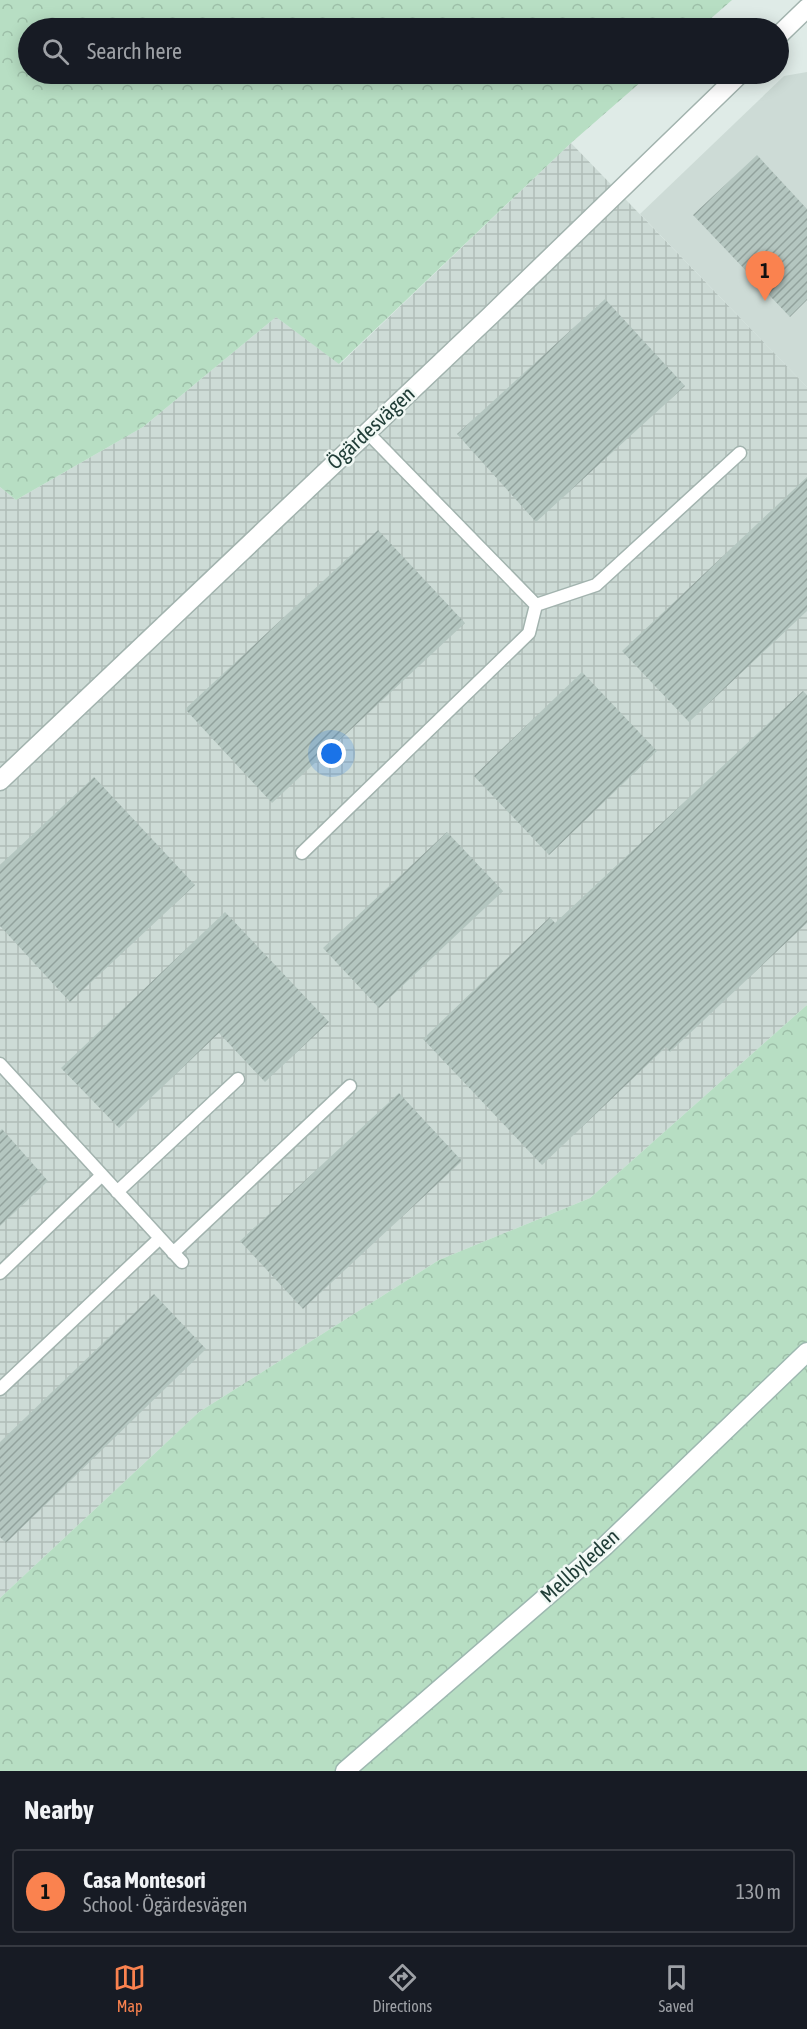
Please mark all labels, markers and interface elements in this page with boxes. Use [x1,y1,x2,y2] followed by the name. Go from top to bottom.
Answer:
[18,18,789,84] search box
[39,35,72,68] icon: search
[87,38,182,64] text: Search here
[746,252,784,301] pin: 1
[322,381,419,474] street label: Ögärdesvägen
[317,739,346,768] your location
[535,1524,624,1607] street label: Mellbyleden
[24,1795,94,1825] text: Nearby
[83,1867,206,1893] text: Casa Montesori
[41,1880,50,1903] text: 1
[736,1880,781,1903] text: 130 m
[83,1893,247,1916] text: School · Ögärdesvägen
[113,1961,146,2015] tab: Map
[372,1961,432,2015] tab: Directions
[658,1961,694,2015] tab: Saved

